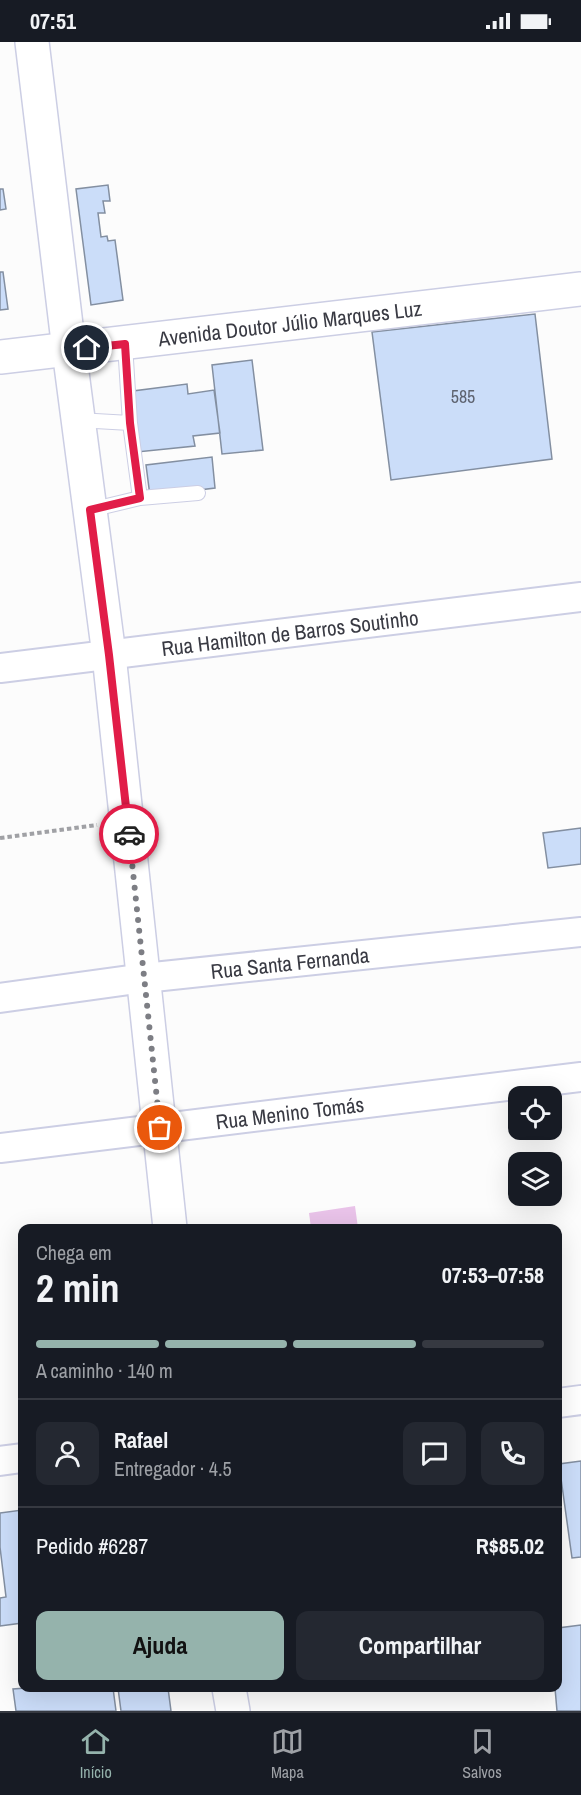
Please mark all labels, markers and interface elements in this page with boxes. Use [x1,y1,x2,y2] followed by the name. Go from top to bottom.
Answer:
[30,6,76,36] text: 07:51
[156,293,424,353] street label: Avenida Doutor Júlio Marques Luz
[61,322,112,373] pin
[70,331,103,364] icon: home
[451,384,475,409] house number: 585
[160,603,420,663] street label: Rua Hamilton de Barros Soutinho
[99,804,159,864] courier
[113,818,146,851] icon: car
[209,940,371,985] street label: Rua Santa Fernanda
[508,1086,562,1206] map controls
[508,1086,562,1140] button: locate
[214,1089,366,1136] street label: Rua Menino Tomás
[134,1102,185,1153] pin
[143,1111,176,1144] icon: bag
[508,1152,562,1206] button: layers
[36,1239,112,1266] text: Chega em
[442,1260,544,1290] text: 07:53–07:58
[36,1262,120,1314] text: 2 min
[36,1357,173,1384] text: A caminho · 140 m
[36,1422,99,1485] button: person
[403,1422,466,1485] button: chat
[481,1422,544,1485] button: phone
[114,1425,168,1455] text: Rafael
[114,1455,232,1482] text: Entregador · 4.5
[36,1531,148,1561] text: Pedido #6287
[476,1531,544,1561] text: R$85.02
[36,1611,284,1680] button: Ajuda
[296,1611,544,1680] button: Compartilhar
[79,1725,112,1783] tab: Início
[271,1725,304,1783] tab: Mapa
[462,1725,502,1783] tab: Salvos

